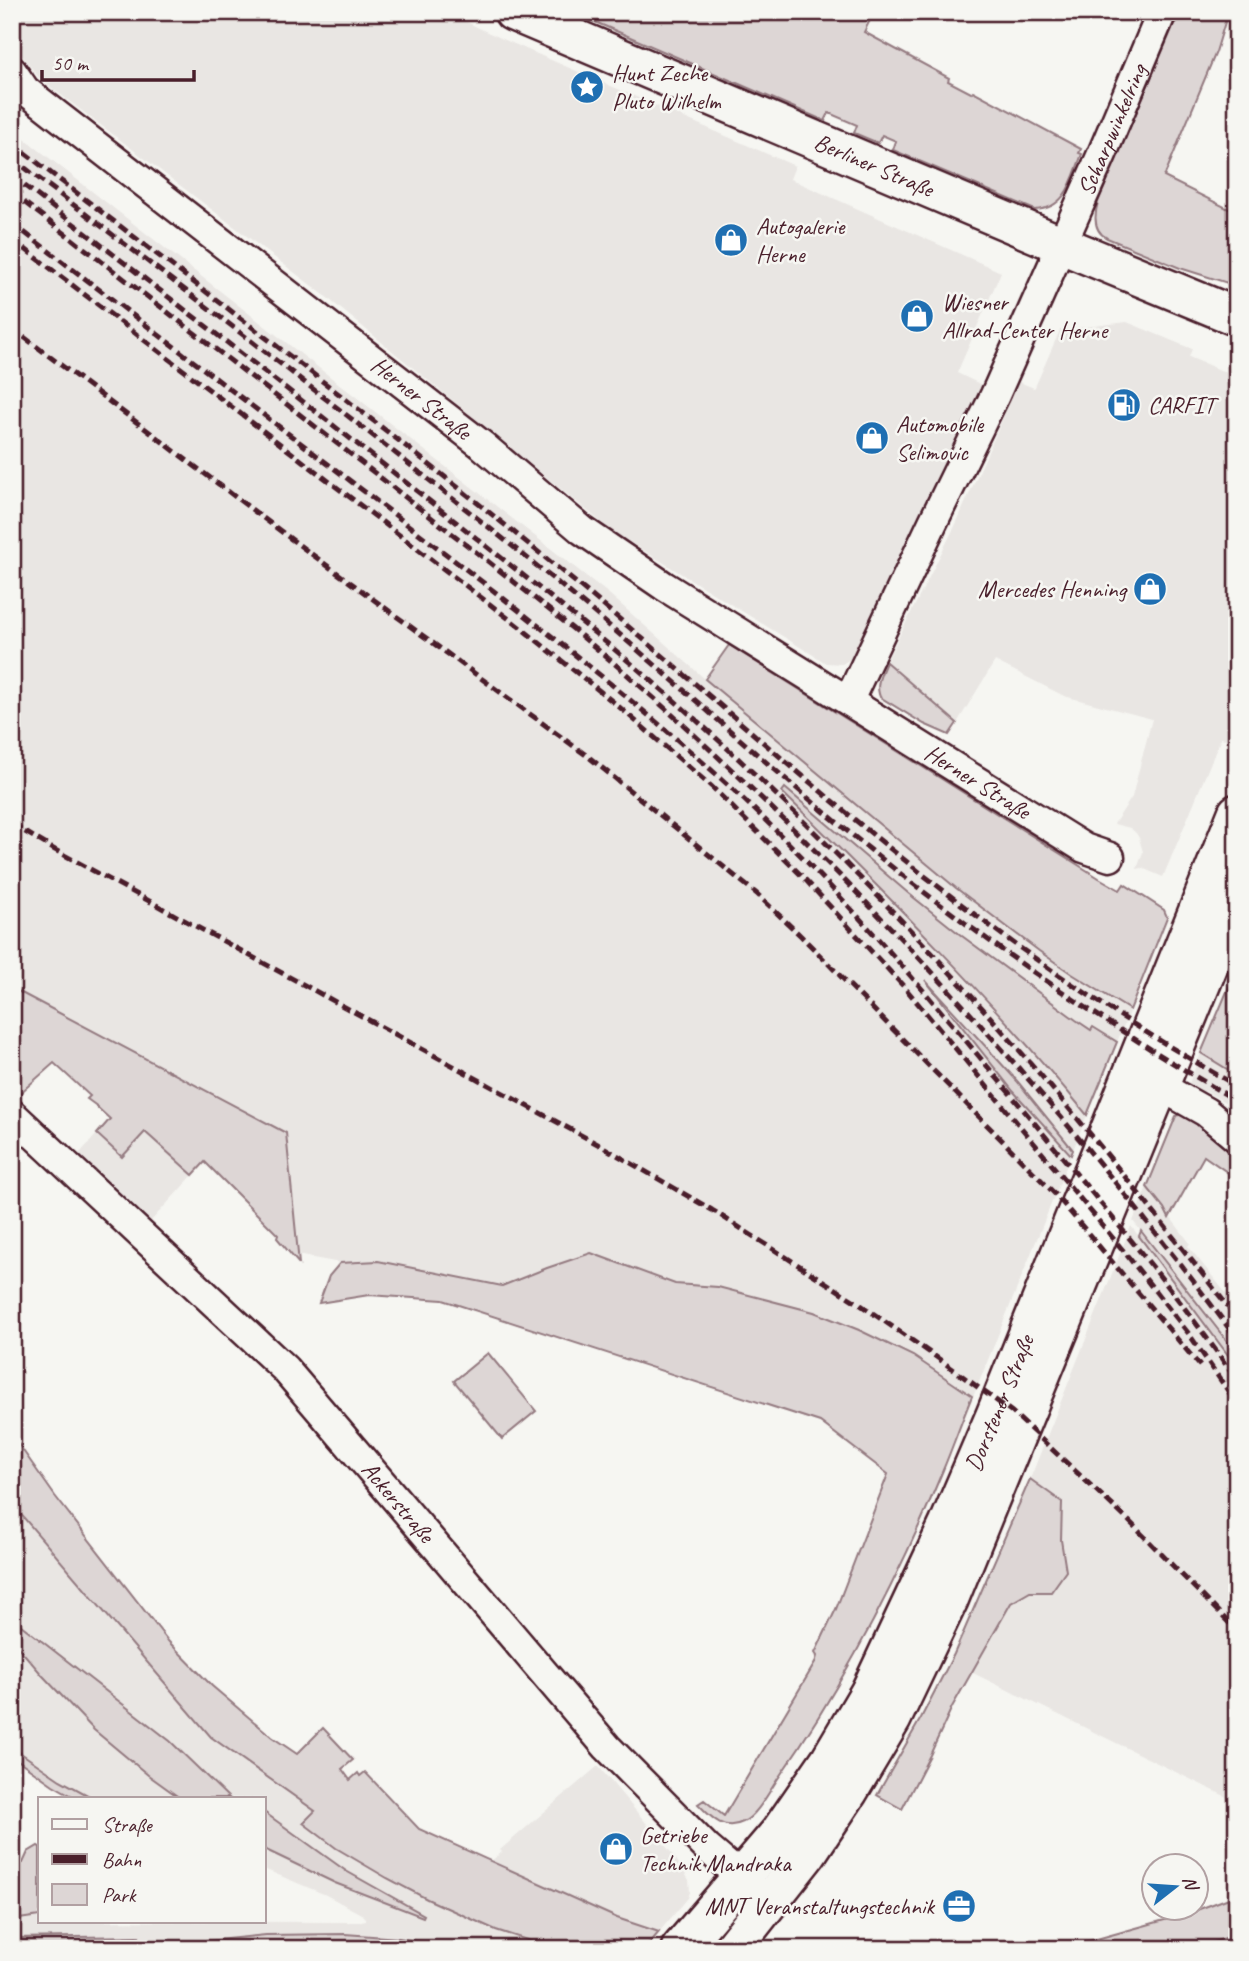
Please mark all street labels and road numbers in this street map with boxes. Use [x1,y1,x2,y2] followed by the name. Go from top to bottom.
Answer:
[1071,57,1154,200] street label: Scharpwinkelring
[810,127,940,205] street label: Berliner Straße
[365,350,479,448] street label: Herner Straße
[919,737,1038,827] street label: Herner Straße
[958,1329,1041,1476] street label: Dorstener Straße
[355,1455,443,1550] street label: Ackerstraße

